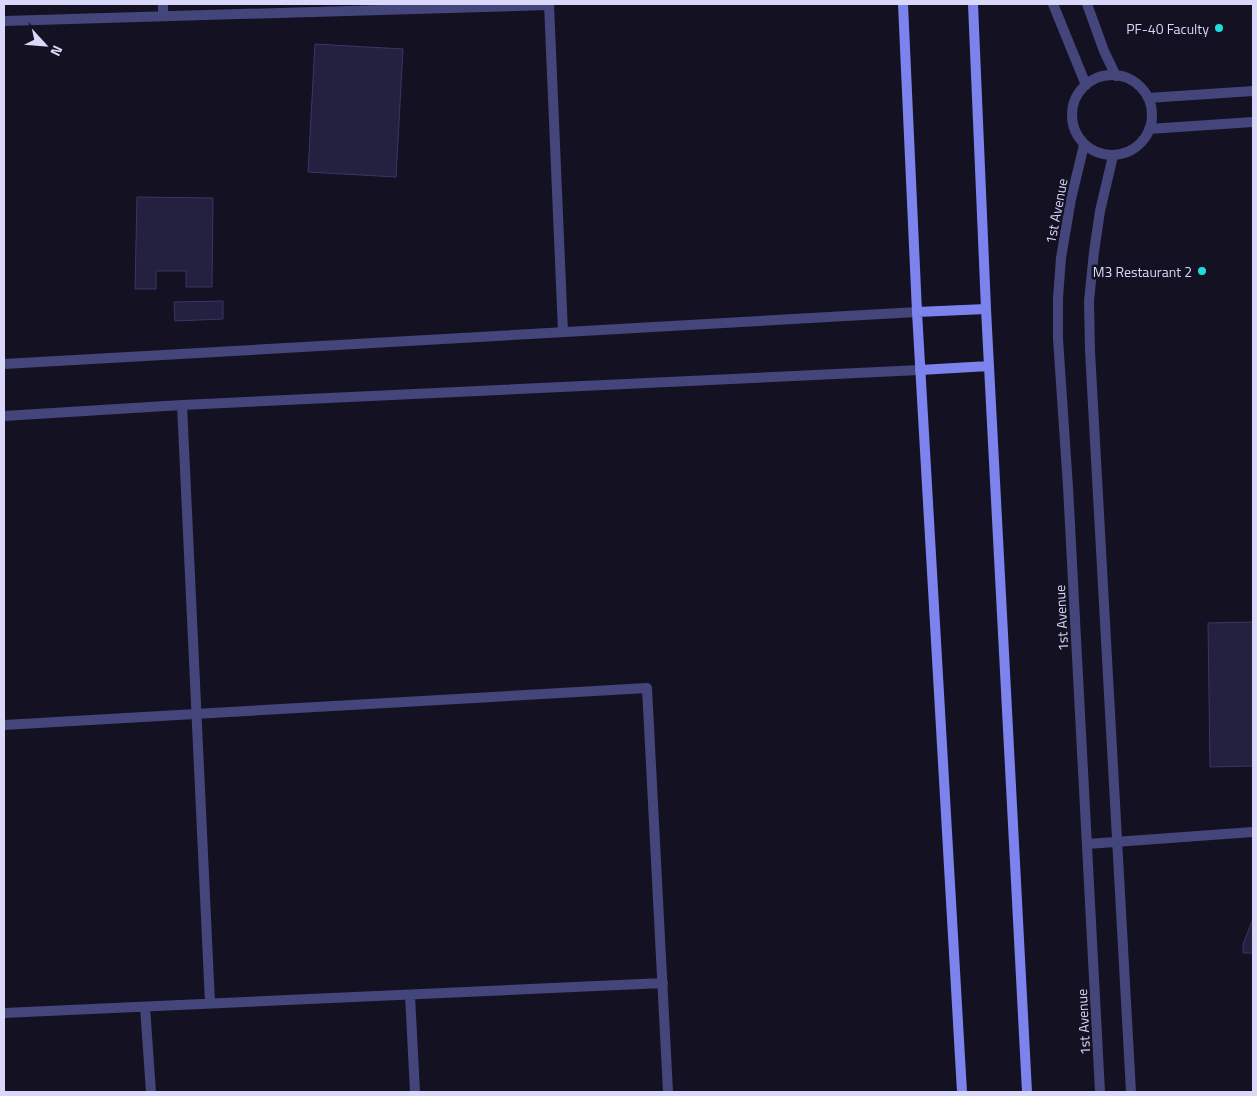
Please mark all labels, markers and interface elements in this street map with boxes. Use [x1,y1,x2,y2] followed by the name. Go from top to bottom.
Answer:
[1126,18,1209,39] place label: PF-40 Faculty
[20,20,70,70] north arrow
[1213,22,1225,34] marker: PF-40 Faculty
[46,42,69,60] text: N
[1039,177,1073,245] street label: 1st Avenue
[1093,261,1192,282] place label: M3 Restaurant 2
[1196,265,1208,277] marker: M3 Restaurant 2
[1049,584,1073,652] street label: 1st Avenue
[1071,988,1095,1056] street label: 1st Avenue

